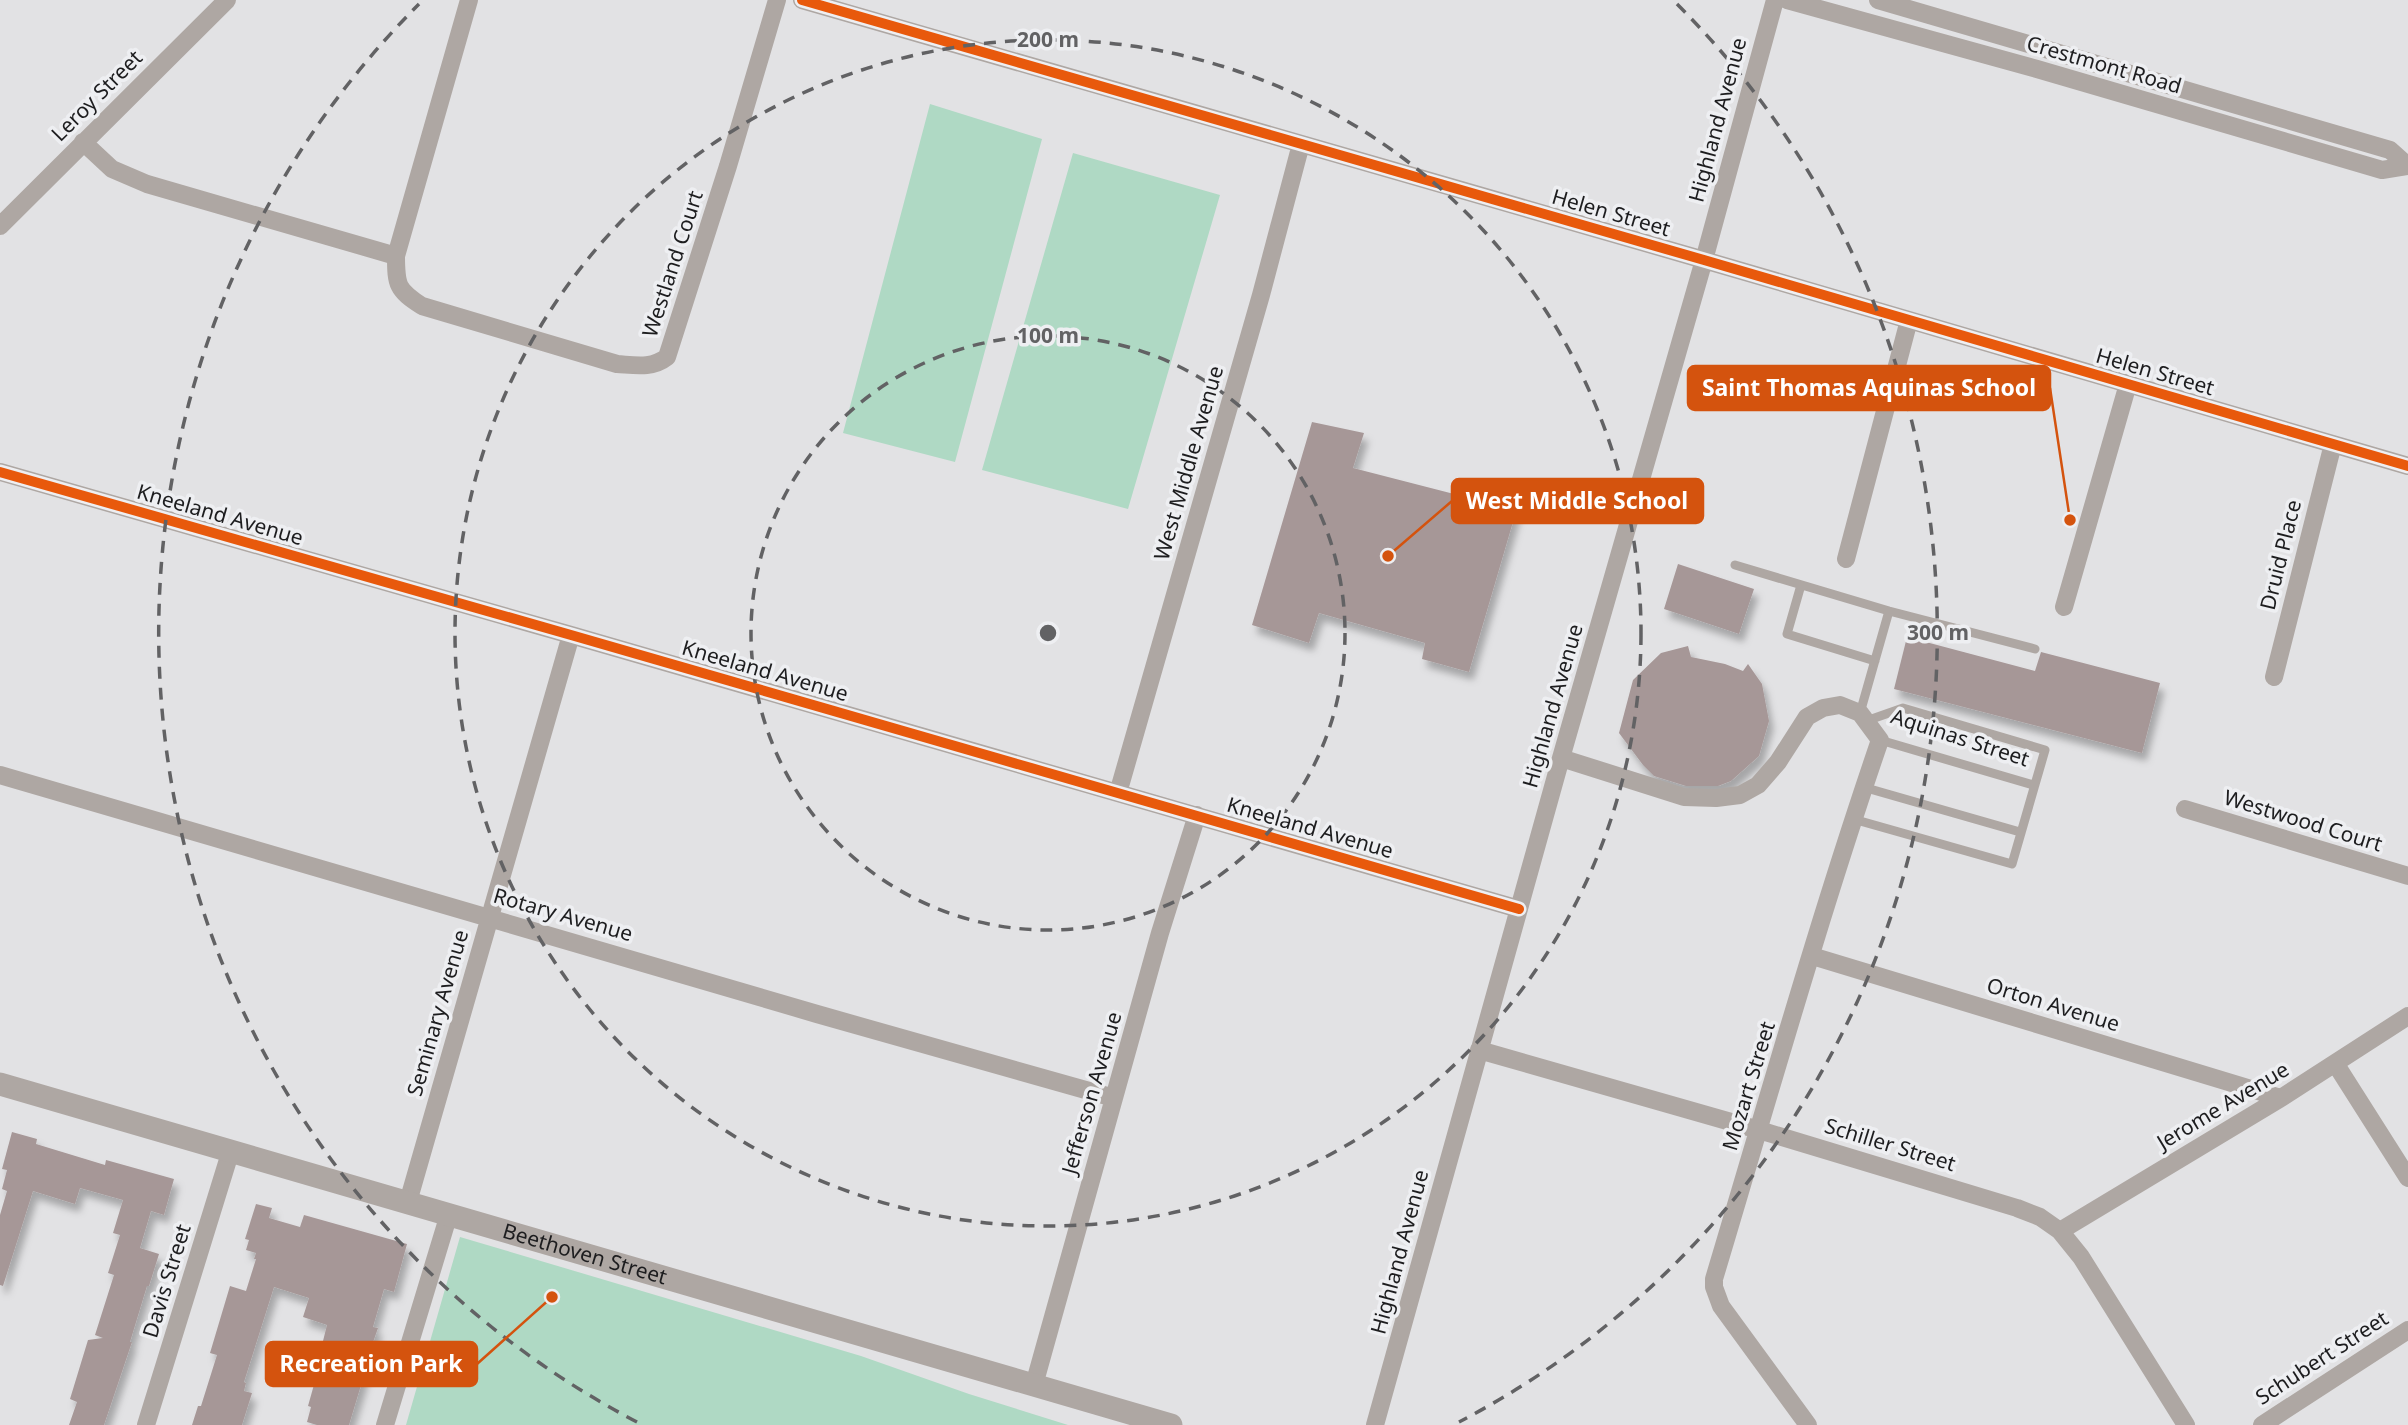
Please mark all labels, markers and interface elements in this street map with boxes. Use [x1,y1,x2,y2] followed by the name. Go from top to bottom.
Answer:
[1017,25,1079,53] text: 200 m
[2024,29,2185,100] street label: Crestmont Road
[1682,34,1752,205] street label: Highland Avenue
[45,43,148,147] street label: Leroy Street
[1549,182,1674,242] street label: Helen Street
[635,187,709,340] street label: Westland Court
[1017,321,1079,349] text: 100 m
[2093,341,2218,401] street label: Helen Street
[1147,362,1229,563] street label: West Middle Avenue
[1688,366,2050,410] callout: Saint Thomas Aquinas School
[1702,371,2036,403] text: Saint Thomas Aquinas School
[134,477,307,551] street label: Kneeland Avenue
[1452,479,1703,523] callout: West Middle School
[1466,484,1688,516] text: West Middle School
[2253,497,2307,613] street label: Druid Place
[1907,618,1969,646] text: 300 m
[1036,621,1060,645] centre of rings
[1515,621,1589,791] street label: Highland Avenue
[679,633,852,707] street label: Kneeland Avenue
[1888,702,2033,773] street label: Aquinas Street
[2221,783,2386,858] street label: Westwood Court
[1224,790,1397,864] street label: Kneeland Avenue
[490,881,636,947] street label: Rotary Avenue
[400,926,474,1099] street label: Seminary Avenue
[1983,971,2123,1038] street label: Orton Avenue
[1054,1008,1128,1179] street label: Jefferson Avenue
[1715,1017,1781,1154] street label: Mozart Street
[2150,1055,2294,1157] street label: Jerome Avenue
[1821,1111,1960,1177] street label: Schiller Street
[1364,1166,1434,1337] street label: Highland Avenue
[499,1216,671,1291] street label: Beethoven Street
[135,1220,197,1341] street label: Davis Street
[2250,1304,2393,1410] street label: Schubert Street
[266,1342,477,1386] callout: Recreation Park
[280,1347,463,1379] text: Recreation Park

